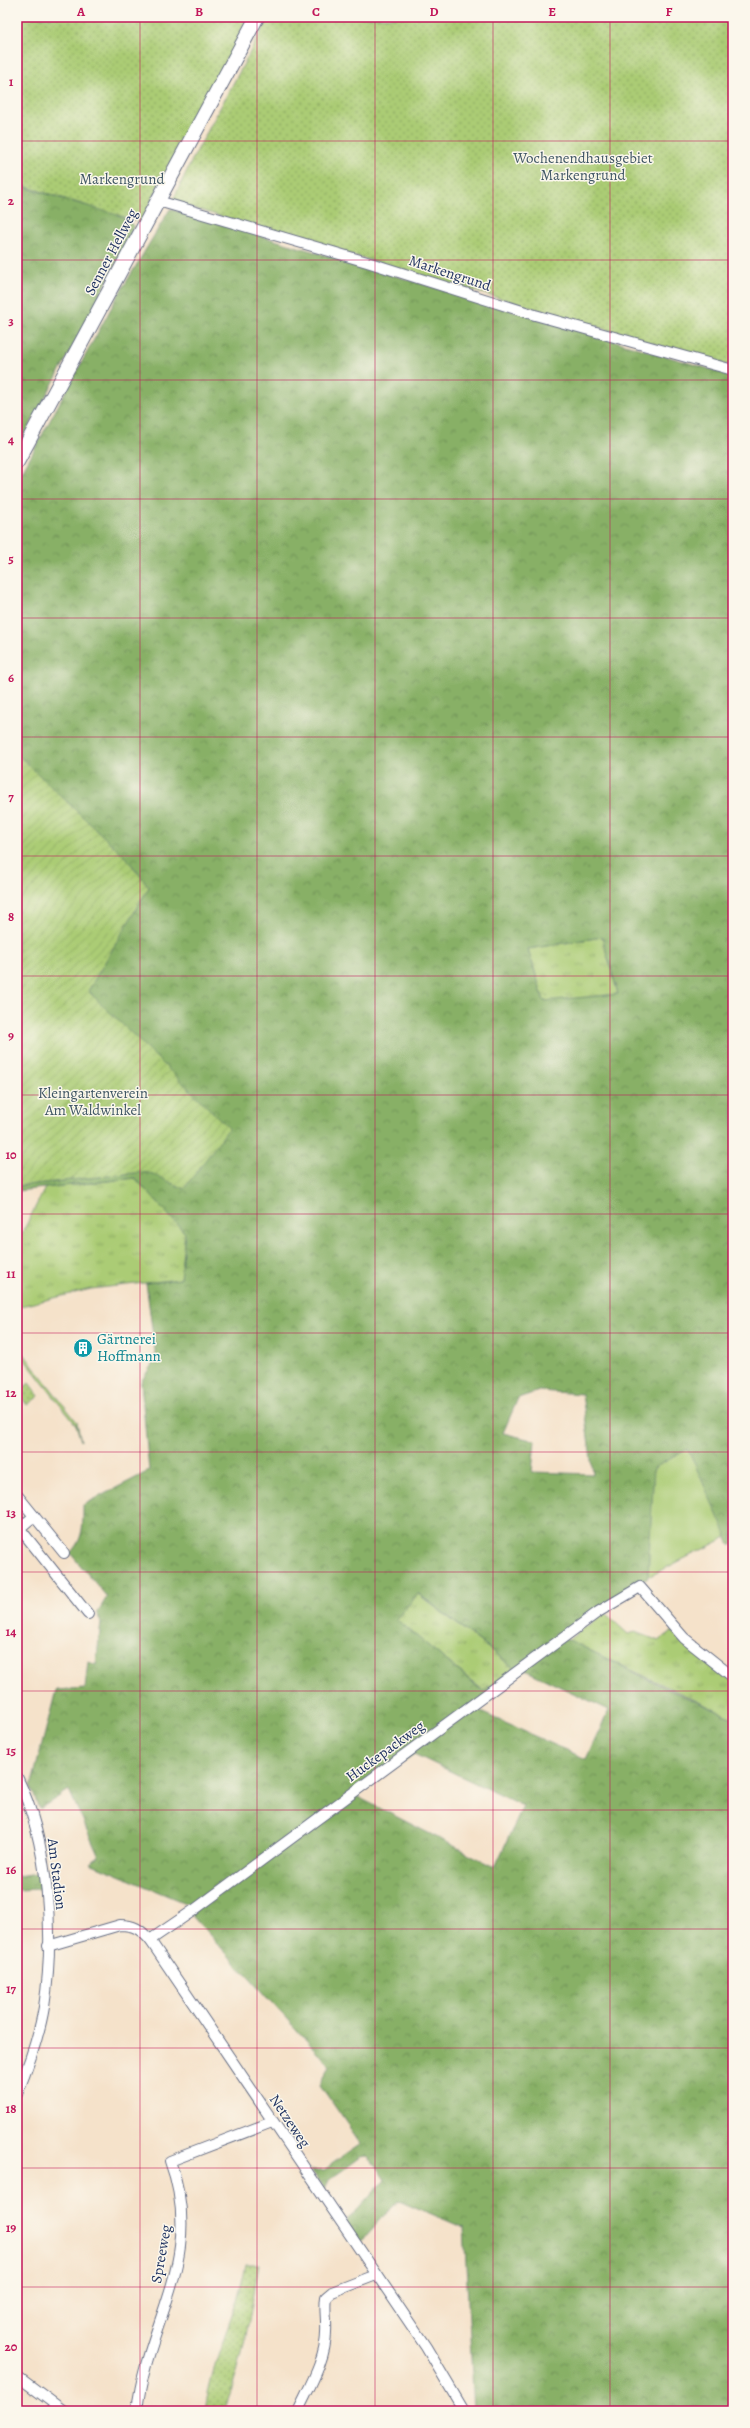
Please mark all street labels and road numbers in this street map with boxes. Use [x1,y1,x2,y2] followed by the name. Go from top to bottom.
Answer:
[80,205,143,299] street label: Senner Hellweg
[406,250,494,296] street label: Markengrund
[342,1715,429,1786] street label: Huckepackweg
[43,1836,71,1911] street label: Am Stadion
[265,2090,315,2152] street label: Netzeweg
[146,2223,176,2285] street label: Spreeweg

